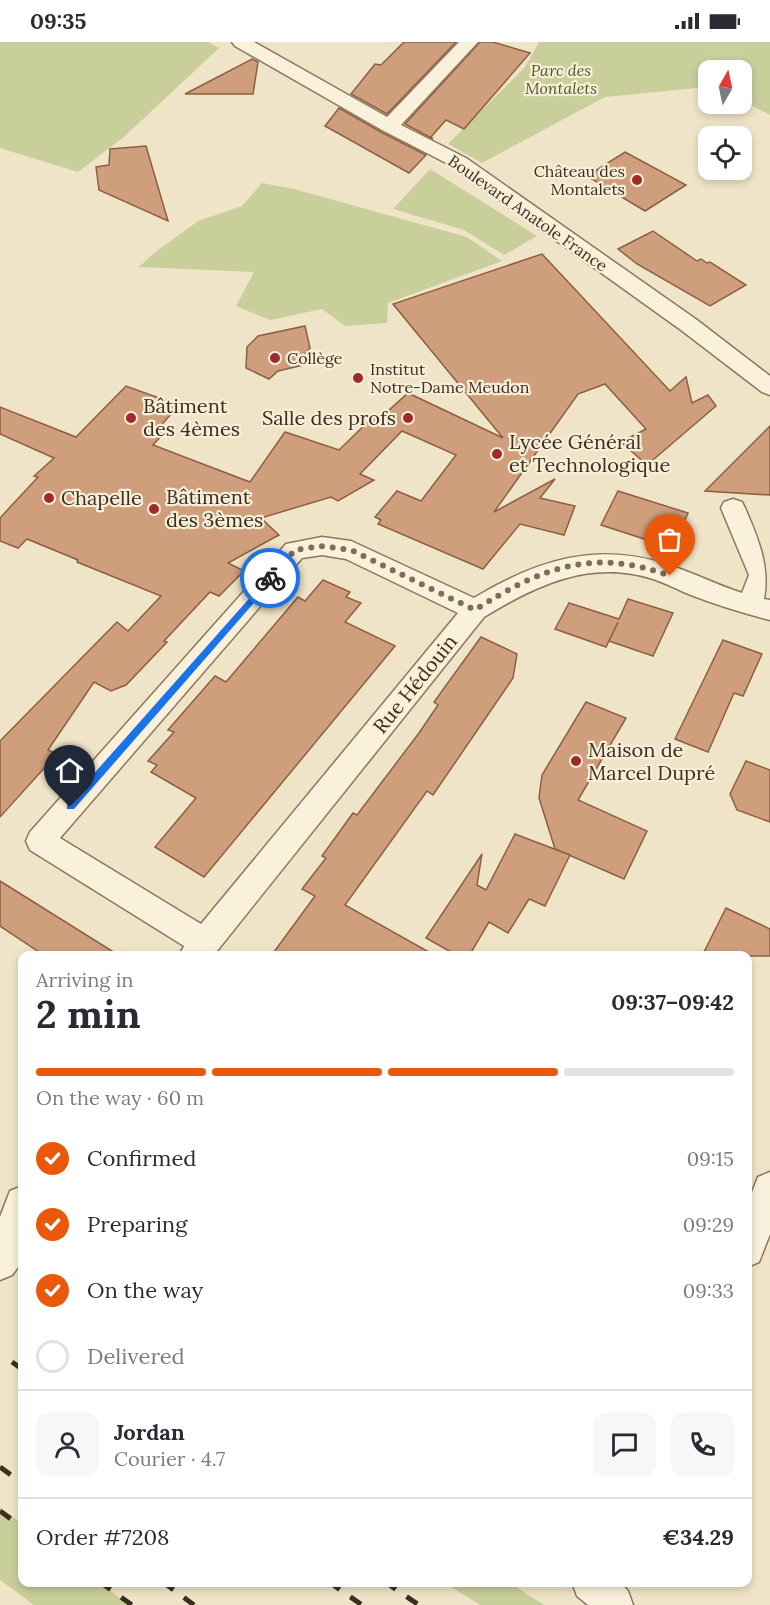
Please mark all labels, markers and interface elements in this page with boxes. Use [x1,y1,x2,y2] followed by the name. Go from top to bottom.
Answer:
[30,7,86,35] text: 09:35
[525,60,597,98] park label: Parc des Montalets
[698,60,752,114] north arrow
[698,60,752,180] map controls
[698,126,752,180] button: locate
[445,150,612,276] street label: Boulevard Anatole France
[534,161,625,199] place label: Château des Montalets
[630,173,644,187] marker: Château des Montalets
[287,348,343,368] place label: Collège
[268,351,282,365] marker: Collège
[370,359,530,397] place label: Institut Notre-Dame Meudon
[351,371,365,385] marker: Institut Notre-Dame Meudon
[143,393,240,441] place label: Bâtiment des 4èmes
[262,405,396,430] place label: Salle des profs
[124,411,138,425] marker: Bâtiment des 4èmes
[401,411,415,425] marker: Salle des profs
[509,429,670,477] place label: Lycée Général et Technologique
[490,447,504,461] marker: Lycée Général et Technologique
[166,484,263,532] place label: Bâtiment des 3èmes
[61,485,142,510] place label: Chapelle
[42,491,56,505] marker: Chapelle
[147,502,161,516] marker: Bâtiment des 3èmes
[644,514,695,576] pin
[653,523,686,556] icon: bag
[240,548,300,608] courier
[254,562,287,595] icon: bike
[367,629,462,738] street label: Rue Hédouin
[588,737,716,785] place label: Maison de Marcel Dupré
[44,745,95,807] pin
[53,754,86,787] icon: home
[569,754,583,768] marker: Maison de Marcel Dupré
[36,967,133,992] text: Arriving in
[611,988,734,1016] text: 09:37–09:42
[36,989,141,1039] text: 2 min
[36,1085,204,1110] text: On the way · 60 m
[36,1142,69,1175] icon: check
[87,1144,196,1172] text: Confirmed
[687,1146,734,1171] text: 09:15
[36,1208,69,1241] icon: check
[87,1210,187,1238] text: Preparing
[683,1212,734,1237] text: 09:29
[36,1274,69,1307] icon: check
[87,1276,203,1304] text: On the way
[683,1278,734,1303] text: 09:33
[87,1342,185,1370] text: Delivered
[36,1413,99,1476] button: person
[593,1413,656,1476] button: chat
[671,1413,734,1476] button: phone
[114,1418,185,1446] text: Jordan
[114,1446,225,1471] text: Courier · 4.7
[36,1523,169,1551] text: Order #7208
[662,1523,734,1551] text: €34.29

